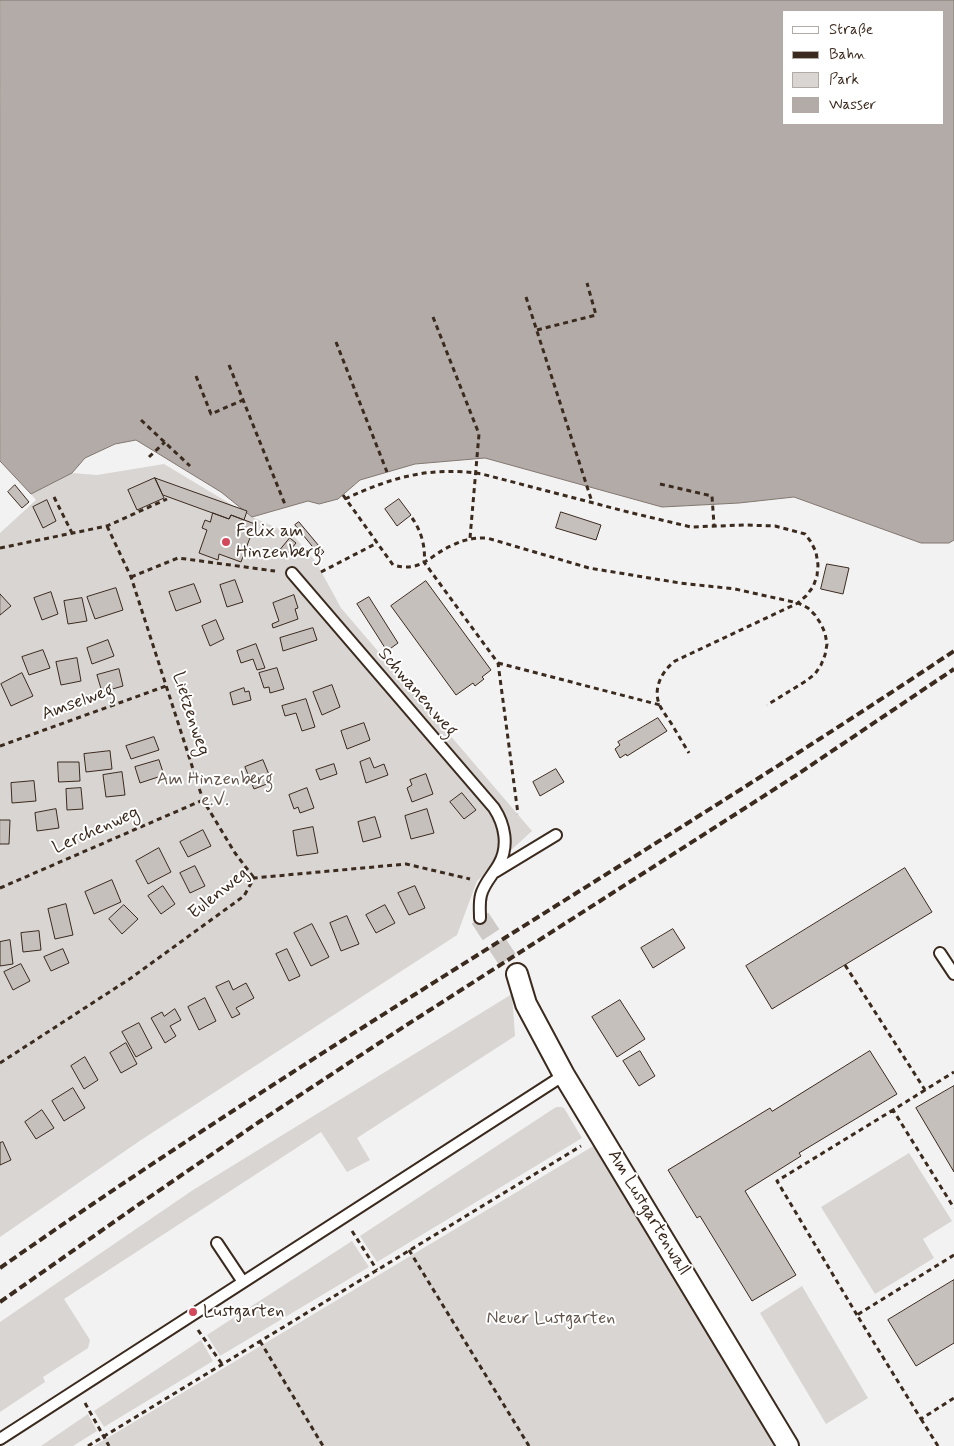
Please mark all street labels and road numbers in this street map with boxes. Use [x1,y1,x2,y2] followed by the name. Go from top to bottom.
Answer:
[372,644,462,742] street label: Schwanenweg
[166,669,214,759] street label: Lietzenweg
[39,680,117,726] street label: Amselweg
[50,802,142,860] street label: Lerchenweg
[185,863,253,925] street label: Eulenweg
[602,1146,694,1280] street label: Am Lustgartenwall

